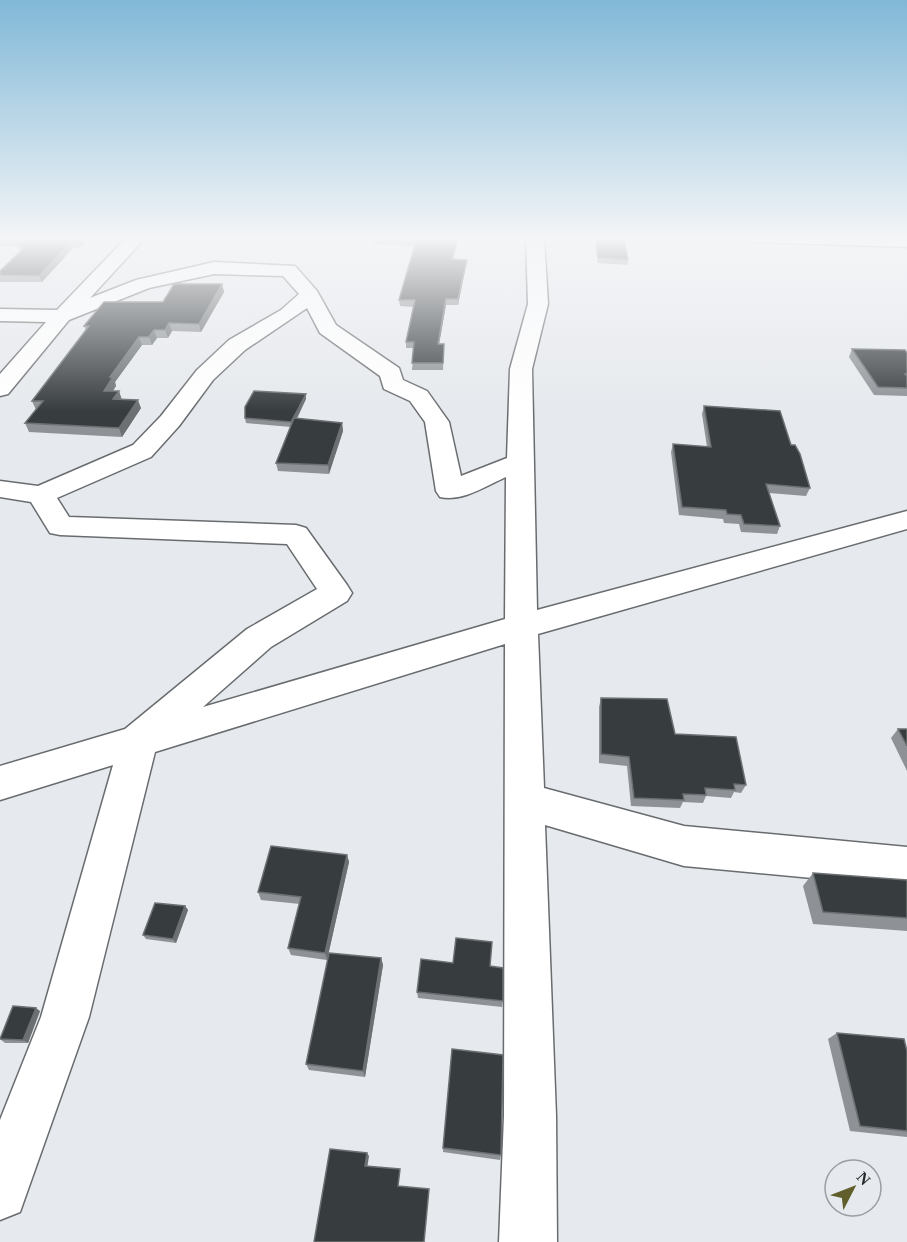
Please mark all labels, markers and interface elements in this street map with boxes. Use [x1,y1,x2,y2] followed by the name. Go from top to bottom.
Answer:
[823,1158,883,1218] north arrow
[854,1168,874,1189] text: N

